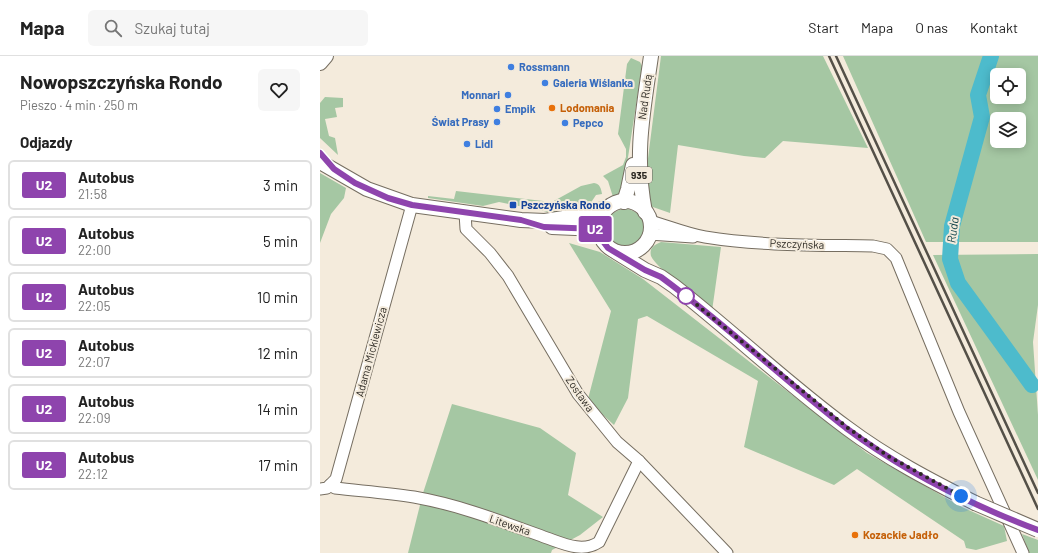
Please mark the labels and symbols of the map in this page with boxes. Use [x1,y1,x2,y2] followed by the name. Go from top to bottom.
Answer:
[519,60,570,73] place label: Rossmann
[506,62,516,72] marker: Rossmann
[635,73,654,120] street label: Nad Rudą
[553,76,633,89] place label: Galeria Wiślanka
[540,78,550,88] marker: Galeria Wiślanka
[461,88,500,101] place label: Monnari
[503,90,513,100] marker: Monnari
[560,101,615,114] place label: Lodomania
[505,102,536,115] place label: Empik
[547,103,557,113] marker: Lodomania
[492,104,502,114] marker: Empik
[432,115,489,128] place label: Świat Prasy
[573,116,603,129] place label: Pepco
[492,117,502,127] marker: Świat Prasy
[560,118,570,128] marker: Pepco
[475,137,493,150] place label: Lidl
[462,139,472,149] marker: Lidl
[626,167,652,183] road number: 935
[521,198,611,211] place label: Pszczyńska Rondo
[508,200,518,210] marker: Pszczyńska Rondo
[577,216,613,242] line badge: U2
[943,216,961,244] water label: Ruda
[770,236,825,251] street label: Pszczyńska
[677,287,695,305] unlabelled marker
[352,306,389,398] street label: Adama Mickiewicza
[564,373,597,414] street label: Zostawa
[951,486,971,506] your location
[488,511,532,538] street label: Litewska
[863,528,939,541] place label: Kozackie Jadło
[850,530,860,540] marker: Kozackie Jadło

